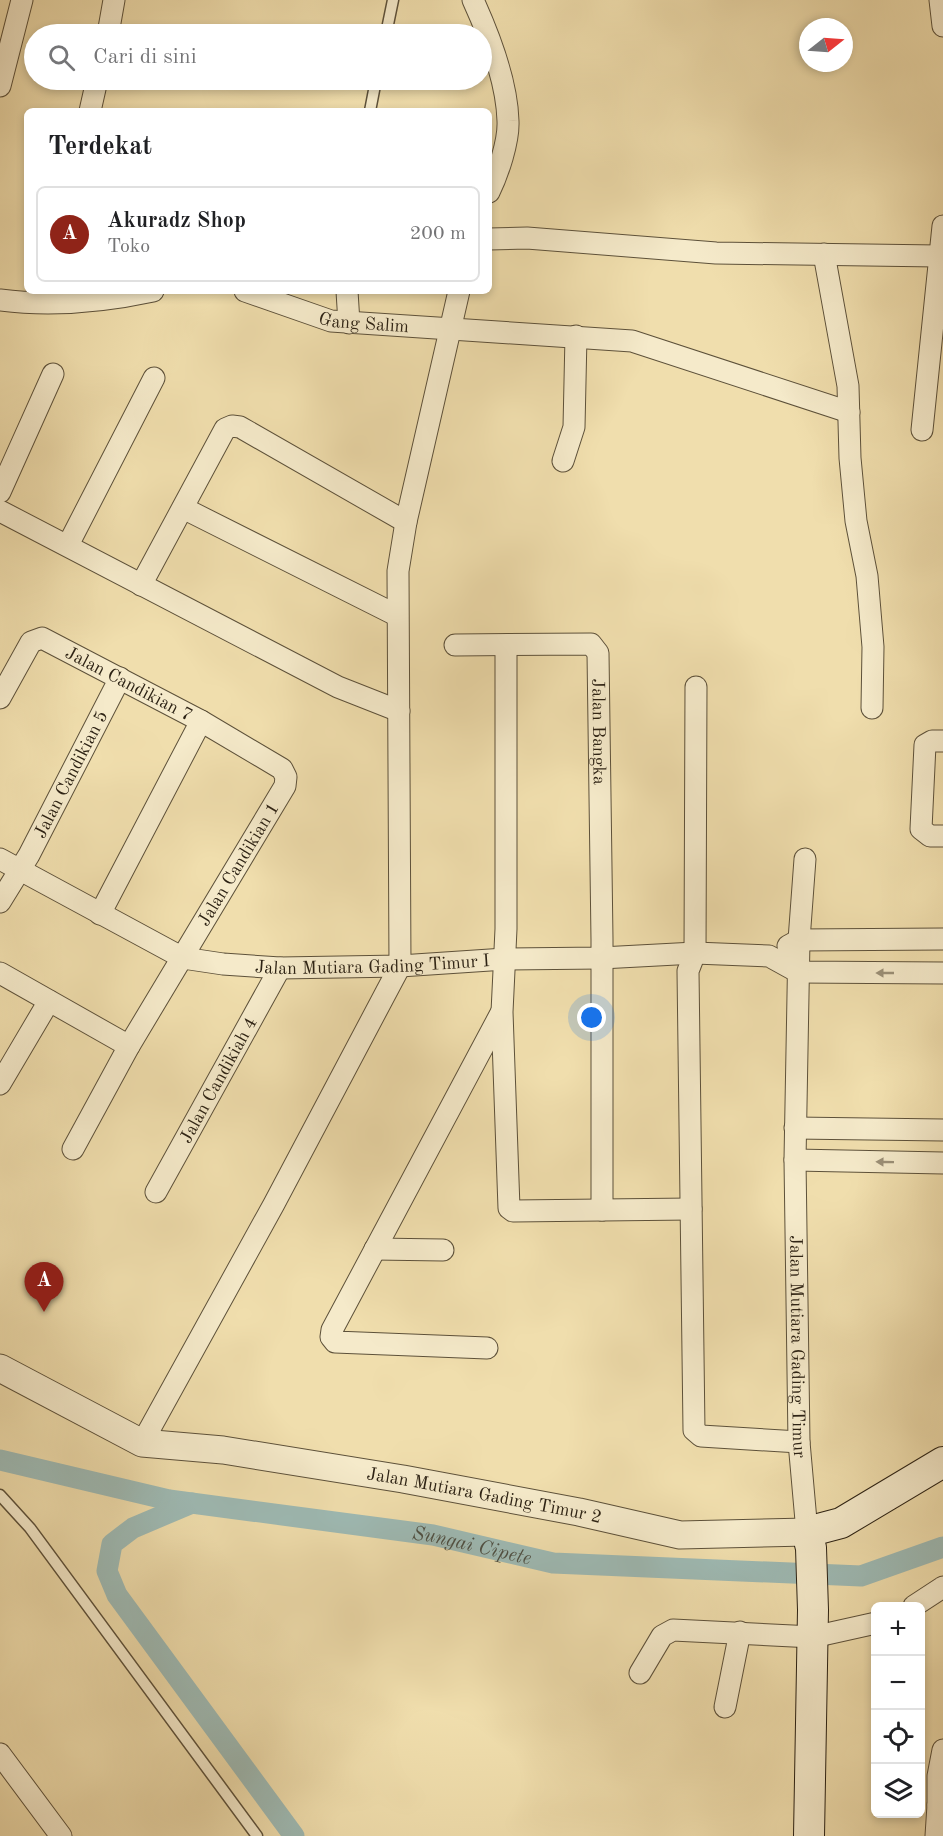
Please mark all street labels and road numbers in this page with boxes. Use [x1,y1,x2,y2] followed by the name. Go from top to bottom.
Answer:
[316,309,410,336] street label: Gang Salim
[62,644,195,725] street label: Jalan Candikian 7
[588,678,608,785] street label: Jalan Bangka
[31,708,112,841] street label: Jalan Candikian 5
[195,800,283,929] street label: Jalan Candikian 1
[254,952,490,978] street label: Jalan Mutiara Gading Timur I
[177,1015,261,1146] street label: Jalan Candikiah 4
[786,1235,808,1460] street label: Jalan Mutiara Gading Timur
[365,1465,603,1527] street label: Jalan Mutiara Gading Timur 2

